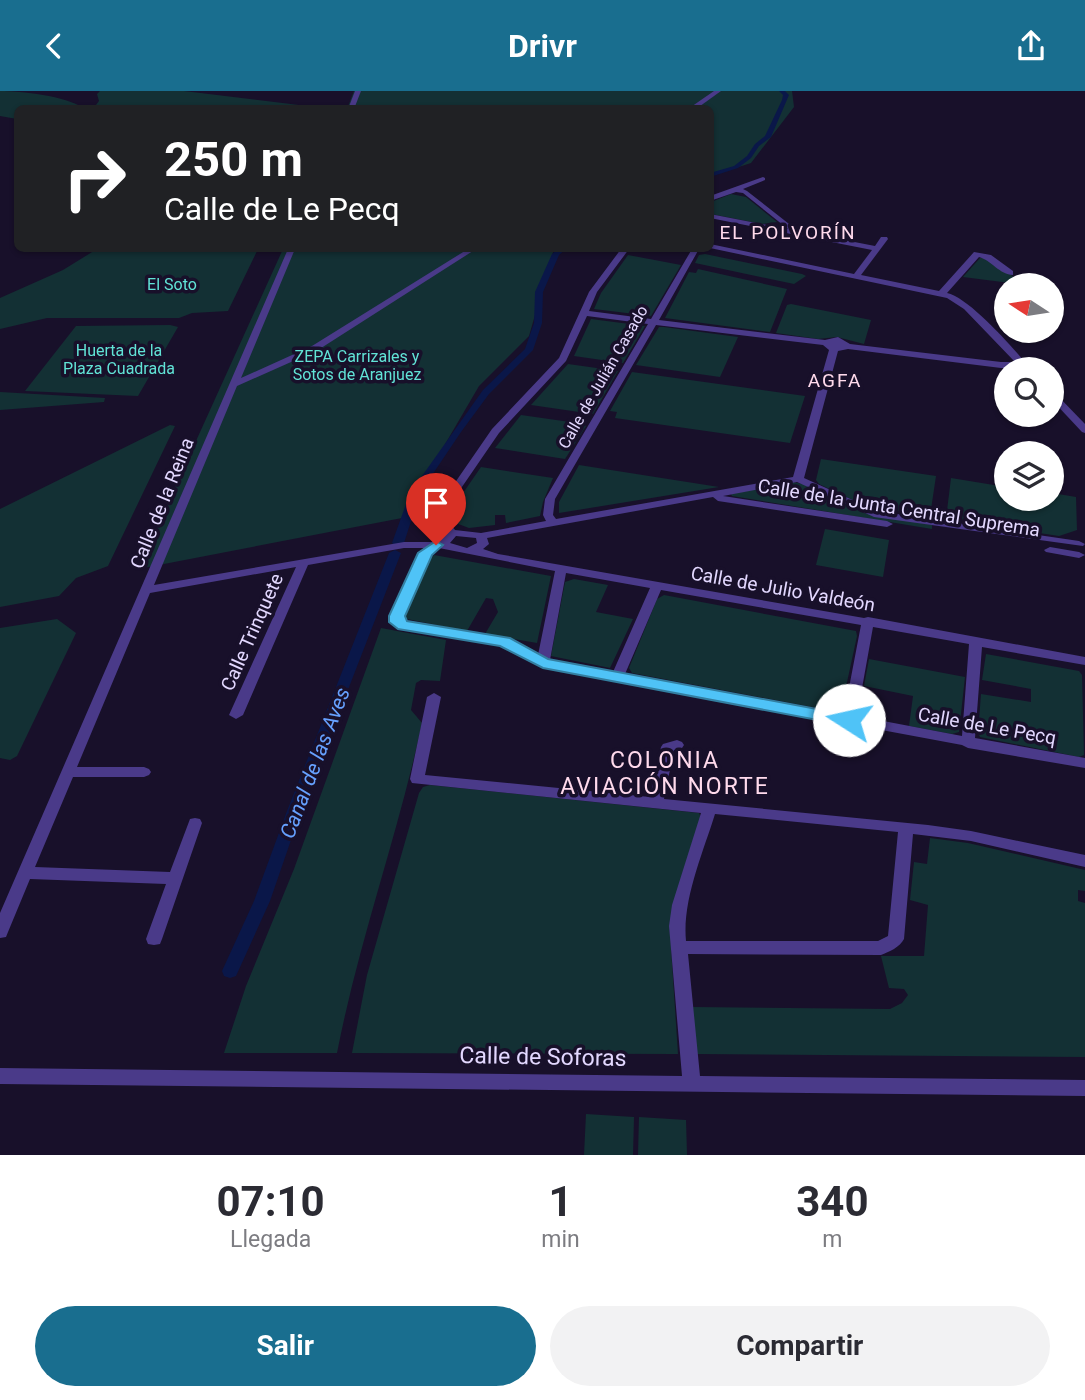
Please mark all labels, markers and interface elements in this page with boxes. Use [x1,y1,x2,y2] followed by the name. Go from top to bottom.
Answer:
[35,27,73,65] icon: back
[508,27,577,65] text: Drivr
[1012,27,1050,65] icon: share
[164,131,303,188] text: 250 m
[49,133,140,224] icon: right
[164,190,400,228] text: Calle de Le Pecq
[720,221,856,244] district label: EL POLVORÍN
[994,273,1064,343] north arrow
[994,273,1064,511] map controls
[147,275,197,294] park label: El Soto
[554,302,652,452] street label: Calle de Julián Casado
[63,341,175,378] park label: Huerta de la Plaza Cuadrada
[293,347,421,384] park label: ZEPA Carrizales y Sotos de Aranjuez
[994,357,1064,427] button: search
[808,369,862,392] district label: AGFA
[125,434,199,572] street label: Calle de la Reina
[994,441,1064,511] button: layers
[406,473,466,545] pin
[756,474,1042,542] street label: Calle de la Junta Central Suprema
[417,484,455,522] icon: arrive
[689,561,877,617] street label: Calle de Julio Valdeón
[216,570,288,694] street label: Calle Trinquete
[812,683,886,757] position arrow
[275,684,355,842] water label: Canal de las Aves
[916,703,1058,749] street label: Calle de Le Pecq
[560,747,770,800] district label: COLONIA AVIACIÓN NORTE
[459,1042,627,1072] street label: Calle de Soforas
[217,1177,325,1226] text: 07:10
[548,1177,573,1226] text: 1
[796,1177,869,1226] text: 340
[230,1226,311,1253] text: Llegada
[541,1226,580,1253] text: min
[822,1226,842,1253] text: m
[35,1306,536,1386] button: Salir
[550,1306,1050,1386] button: Compartir

